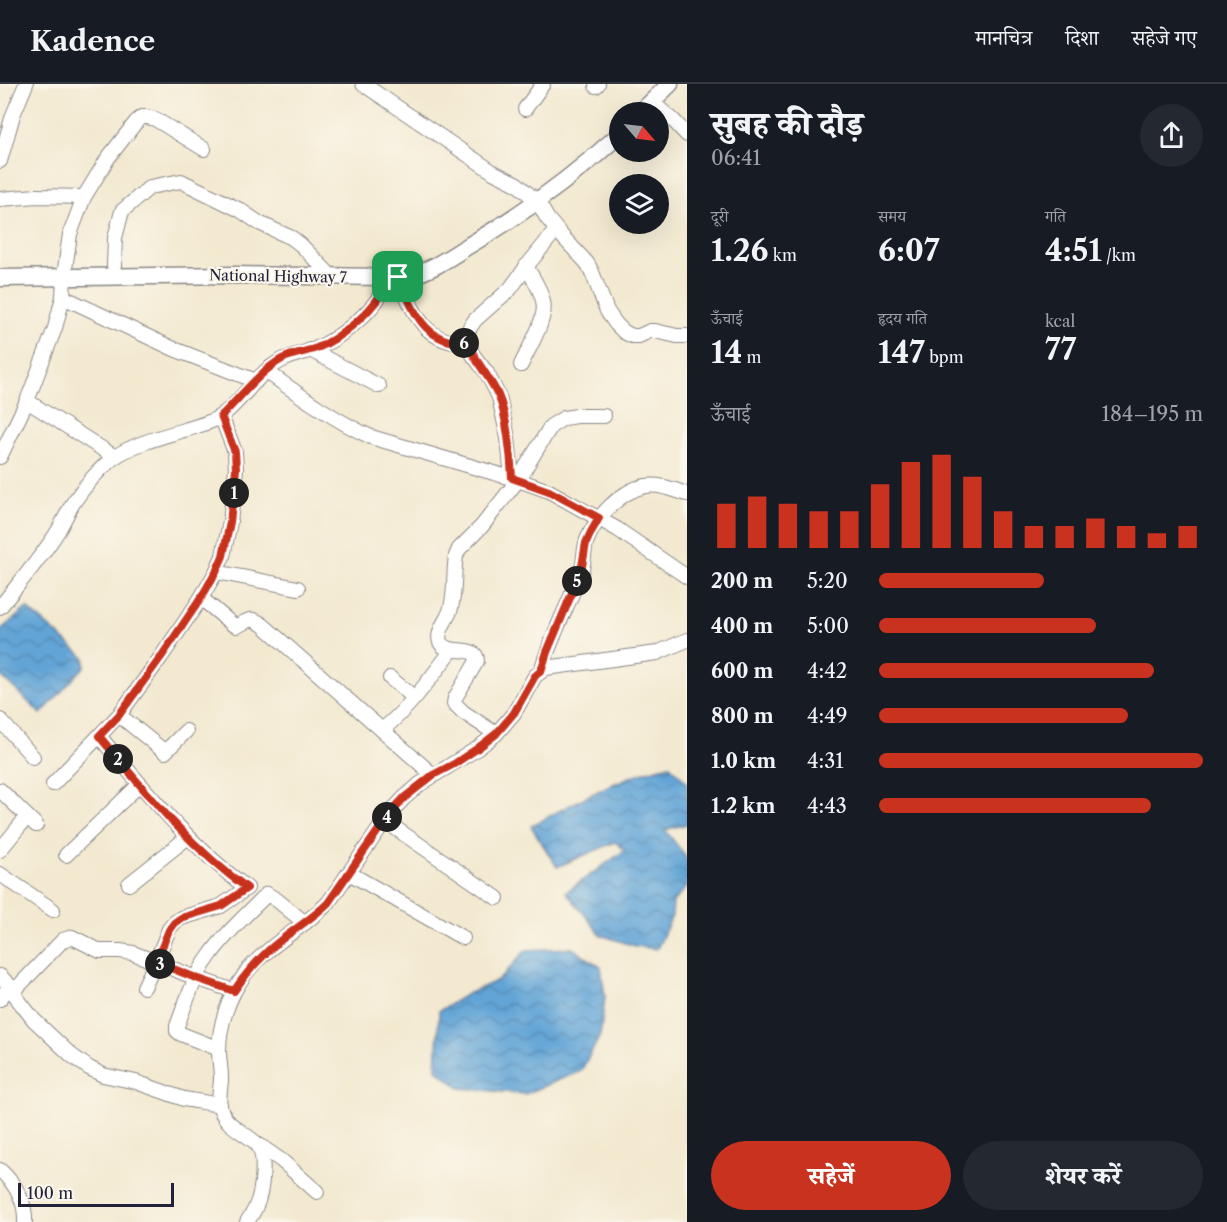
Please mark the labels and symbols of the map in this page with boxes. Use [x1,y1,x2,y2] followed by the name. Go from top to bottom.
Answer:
[609,102,669,162] north arrow
[372,251,423,302] pin
[209,265,348,287] street label: National Highway 7
[449,328,479,358] pin: 6
[219,478,249,508] pin: 1
[562,566,592,596] pin: 5
[103,744,133,774] pin: 2
[372,802,402,832] pin: 4
[145,949,175,979] pin: 3
[18,1180,174,1208] scale bar

